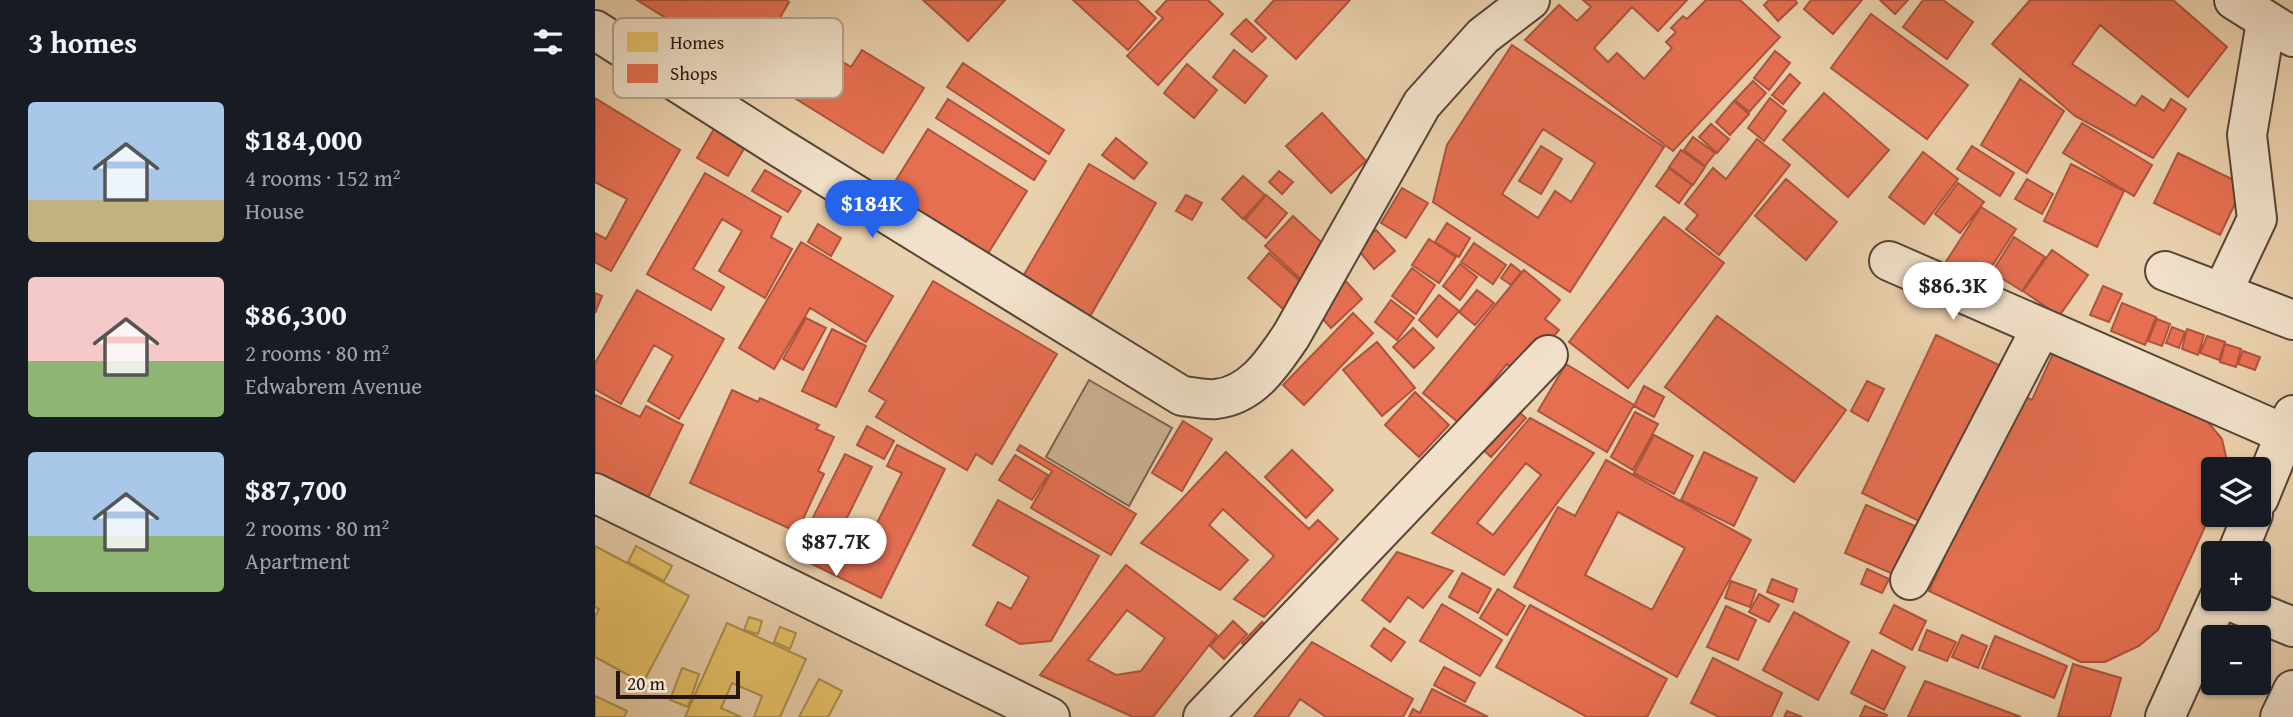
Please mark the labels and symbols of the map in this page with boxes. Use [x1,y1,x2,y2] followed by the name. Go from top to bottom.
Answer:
[613,18,843,98] legend
[670,28,724,56] text: Homes
[670,59,717,87] text: Shops
[823,180,921,240] pin: $184K
[1896,262,2010,322] pin: $86.3K
[779,518,893,578] pin: $87.7K
[616,668,740,700] scale bar

